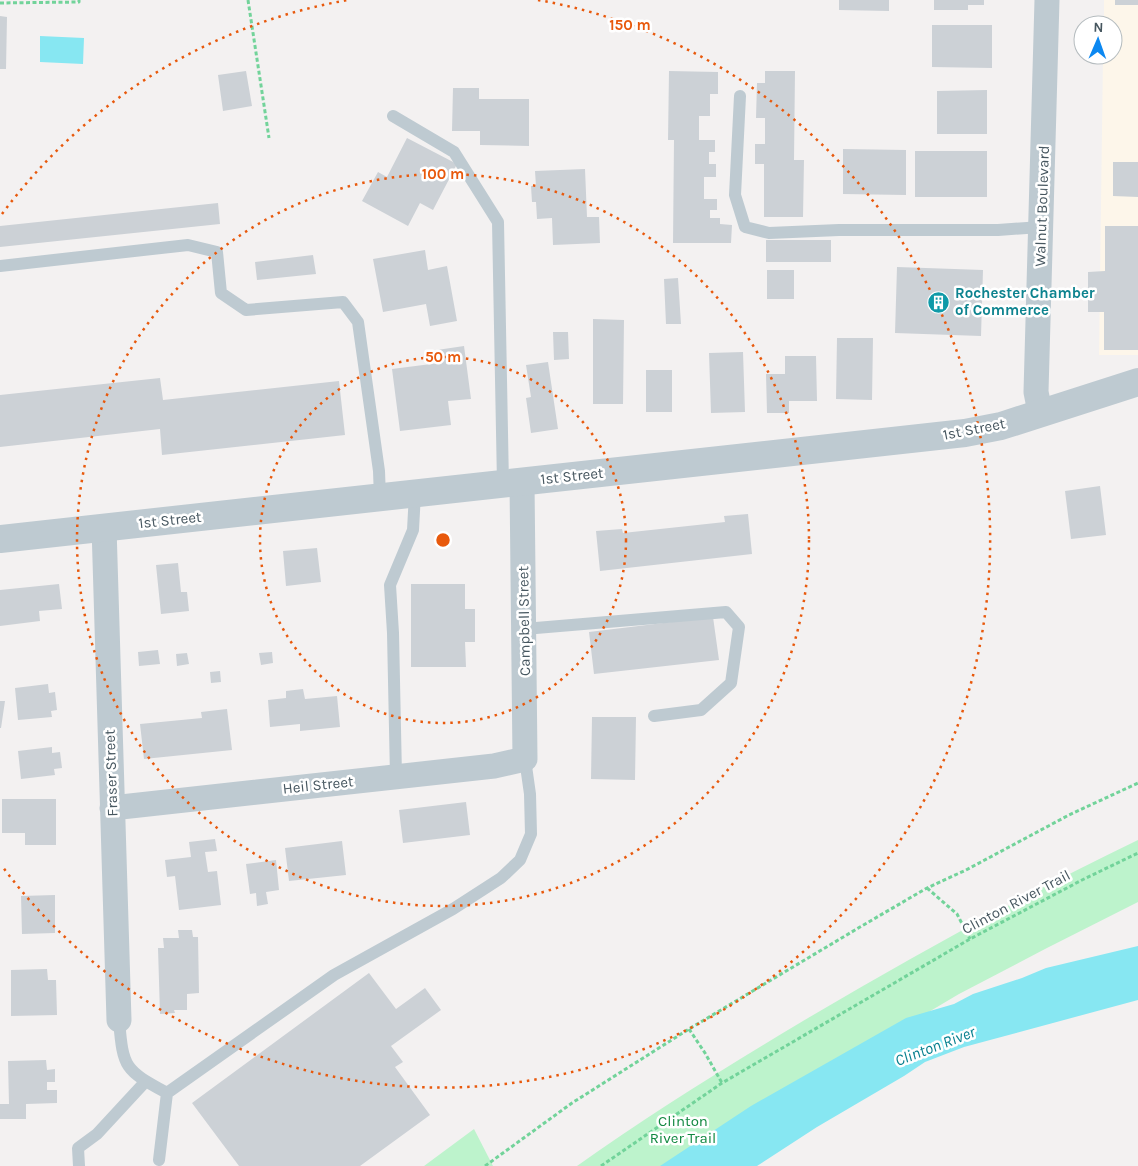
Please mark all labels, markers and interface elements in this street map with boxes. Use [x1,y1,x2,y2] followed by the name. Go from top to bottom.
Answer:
[1073,15,1123,65] north arrow
[609,16,651,34] text: 150 m
[1093,19,1104,36] text: N
[1031,145,1053,267] street label: Walnut Boulevard
[422,165,464,183] text: 100 m
[955,284,1095,319] place label: Rochester Chamber of Commerce
[927,290,951,314] building icon: Rochester Chamber of Commerce
[425,348,461,366] text: 50 m
[941,414,1007,444] street label: 1st Street
[540,464,605,488] street label: 1st Street
[138,508,203,532] street label: 1st Street
[434,531,452,549] centre of rings
[514,566,534,676] street label: Campbell Street
[100,729,122,817] street label: Fraser Street
[282,772,355,798] street label: Heil Street
[959,866,1073,938] street label: Clinton River Trail
[892,1022,978,1070] water label: Clinton River
[650,1112,716,1147] park label: Clinton River Trail

